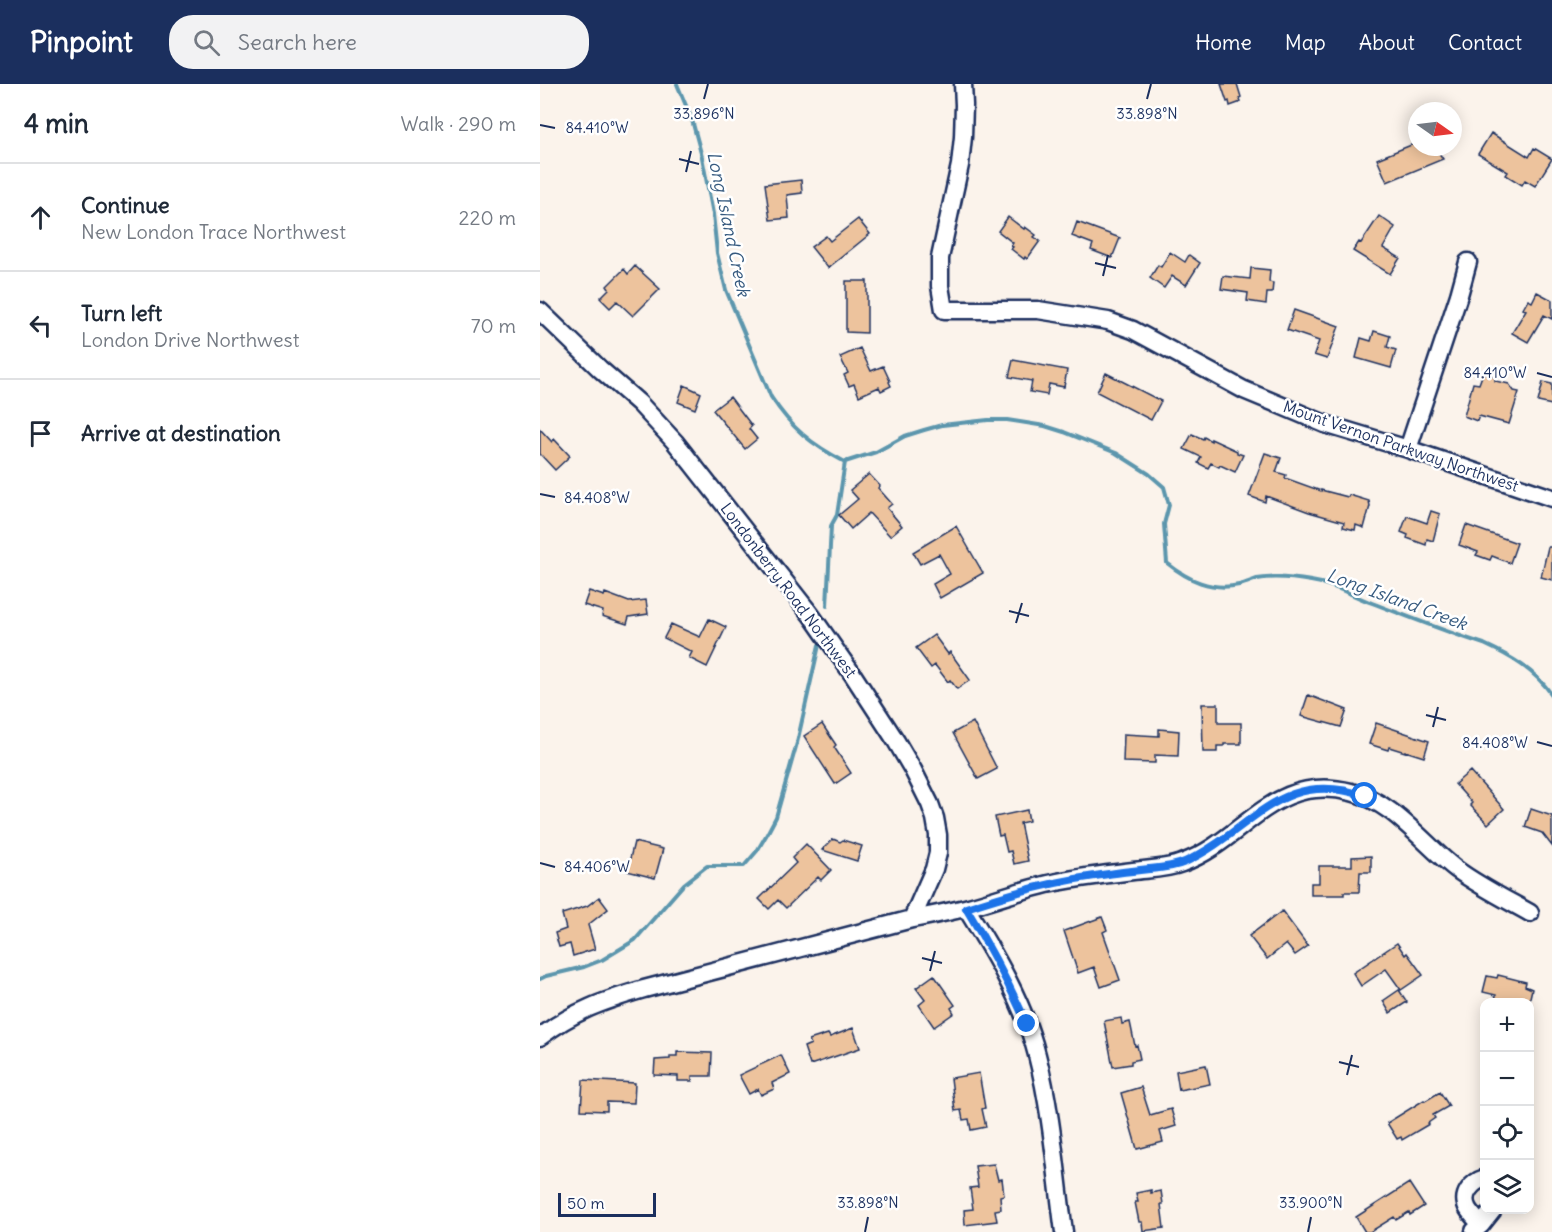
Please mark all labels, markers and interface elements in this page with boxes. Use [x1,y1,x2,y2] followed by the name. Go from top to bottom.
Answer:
[169,15,589,69] search box
[30,24,133,60] text: Pinpoint
[190,26,223,59] icon: search
[238,28,357,56] text: Search here
[1195,29,1252,56] text: Home
[1285,29,1326,56] text: Map
[1359,29,1415,56] text: About
[1448,29,1522,56] text: Contact
[1408,102,1462,156] north arrow
[673,104,735,123] text: 33.896°N
[1116,104,1178,123] text: 33.898°N
[24,107,89,140] text: 4 min
[401,111,516,136] text: Walk · 290 m
[565,118,629,137] text: 84.410°W
[702,150,756,300] water label: Long Island Creek
[81,191,170,219] text: Continue
[24,201,57,234] icon: ahead
[459,205,516,230] text: 220 m
[81,219,346,244] text: New London Trace Northwest
[81,299,162,327] text: Turn left
[24,309,57,342] icon: left
[471,313,516,338] text: 70 m
[81,327,299,352] text: London Drive Northwest
[1463,363,1527,382] text: 84.410°W
[1281,396,1522,496] street label: Mount Vernon Parkway Northwest
[24,417,57,450] icon: arrive
[81,419,281,447] text: Arrive at destination
[564,488,630,507] text: 84.408°W
[717,499,862,682] street label: Londonberry Road Northwest
[1324,563,1472,636] water label: Long Island Creek
[1462,733,1528,752] text: 84.408°W
[1351,782,1377,808] route start
[564,857,630,876] text: 84.406°W
[1480,998,1534,1214] map controls
[1480,998,1534,1052] button: +
[1013,1010,1039,1036] route end
[1480,1052,1534,1106] button: −
[1480,1106,1534,1160] button: locate
[1480,1160,1534,1214] button: layers
[558,1190,656,1218] scale bar
[567,1193,605,1213] text: 50 m
[837,1193,899,1212] text: 33.898°N
[1279,1193,1343,1212] text: 33.900°N

